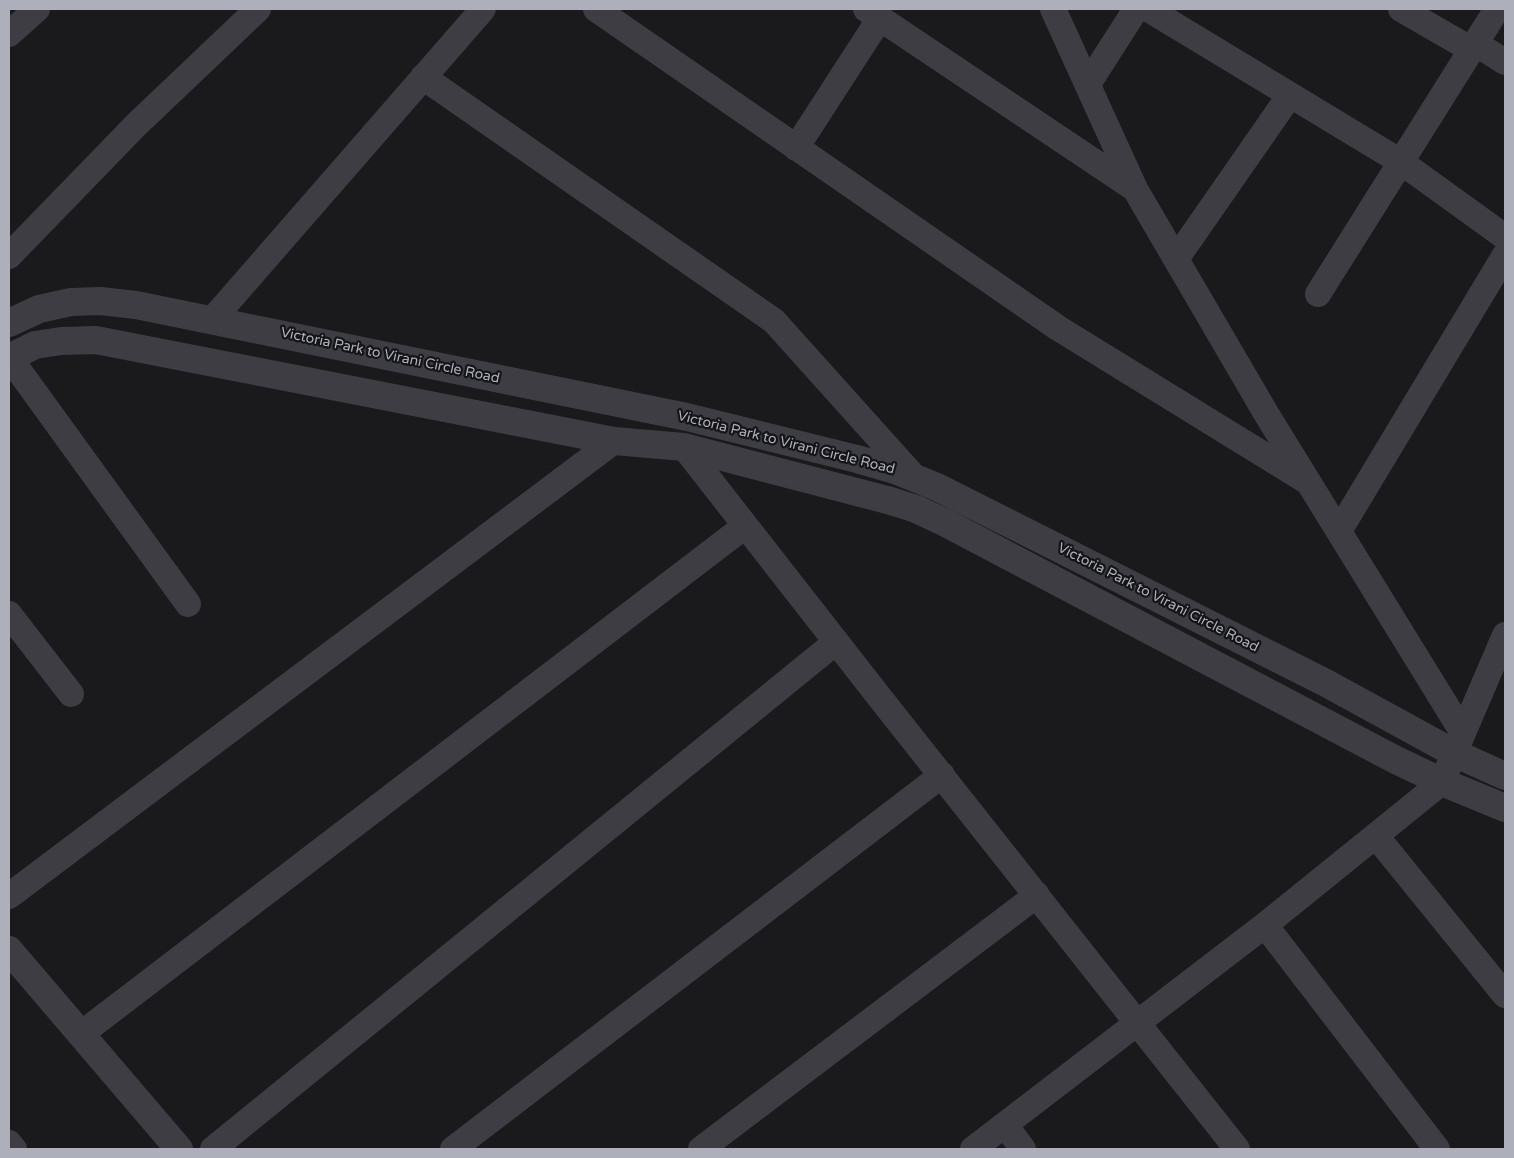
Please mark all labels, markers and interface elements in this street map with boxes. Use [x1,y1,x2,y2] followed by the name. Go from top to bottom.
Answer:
[279,325,501,387] street label: Victoria Park to Virani Circle Road
[675,408,897,478] street label: Victoria Park to Virani Circle Road
[1055,540,1261,656] street label: Victoria Park to Virani Circle Road

